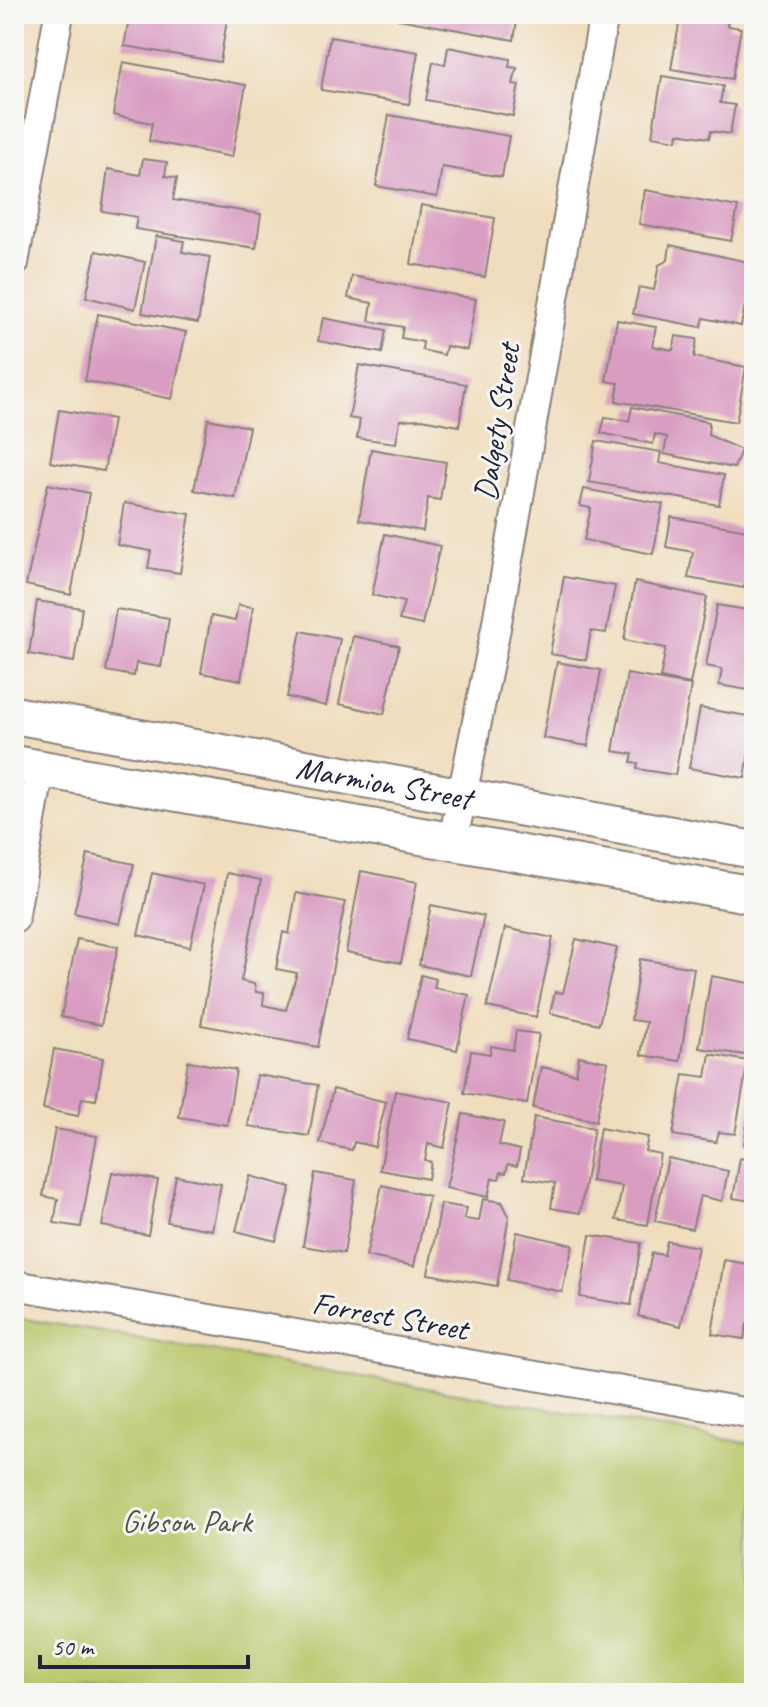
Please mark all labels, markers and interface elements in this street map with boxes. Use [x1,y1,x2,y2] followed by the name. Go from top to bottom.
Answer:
[464,337,530,503] street label: Dalgety Street
[293,746,479,819] street label: Marmion Street
[309,1282,474,1350] street label: Forrest Street
[122,1501,254,1542] park label: Gibson Park
[40,1619,248,1669] scale bar
[52,1632,95,1662] text: 50 m

